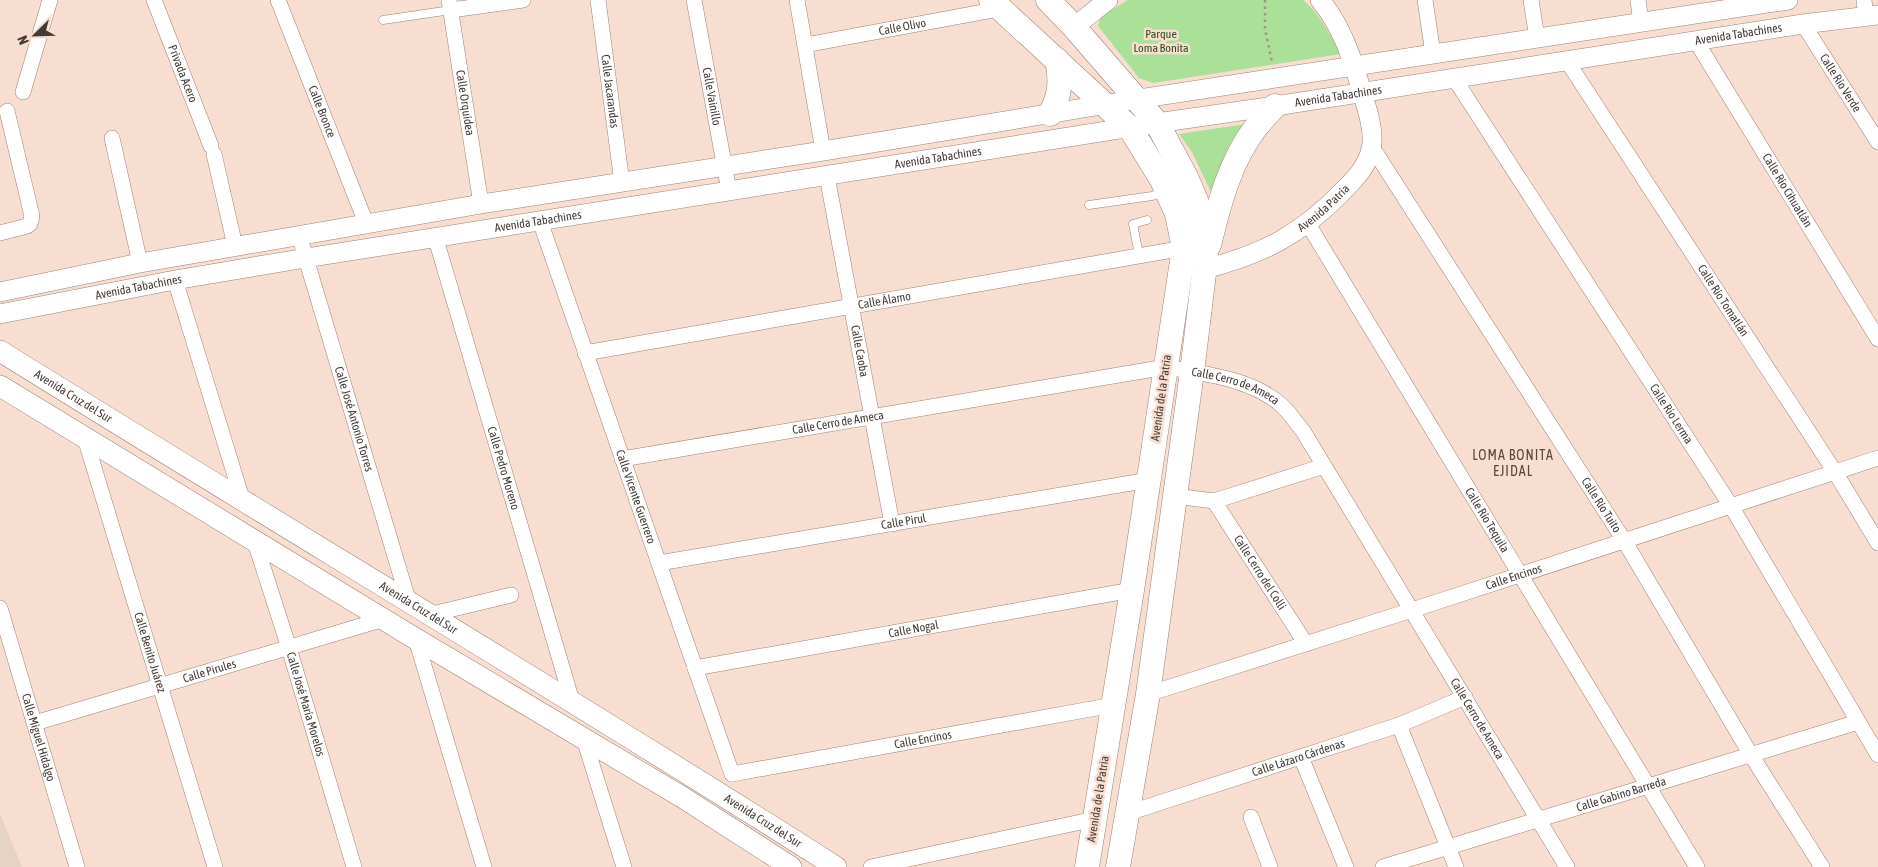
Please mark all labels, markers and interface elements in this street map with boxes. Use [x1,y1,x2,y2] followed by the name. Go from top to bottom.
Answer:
[10,10,60,60] north arrow
[878,16,927,38] street label: Calle Olivo
[1694,20,1783,48] street label: Avenida Tabachines
[1133,27,1189,55] park label: Parque Loma Bonita
[14,33,32,47] text: N
[165,43,200,105] street label: Privada Acero
[1817,51,1864,115] street label: Calle Río Verde
[598,54,622,129] street label: Calle Jacarandas
[699,66,724,127] street label: Calle Vainillo
[453,69,477,136] street label: Calle Orquídea
[305,83,339,140] street label: Calle Bronce
[1294,83,1383,110] street label: Avenida Tabachines
[894,144,982,172] street label: Avenida Tabachines
[1759,151,1815,230] street label: Calle Río Cihuatlán
[1295,182,1352,235] street label: Avenida Patria
[494,207,582,235] street label: Avenida Tabachines
[1695,262,1752,339] street label: Calle Río Tomatlán
[94,272,183,302] street label: Avenida Tabachines
[857,289,912,312] street label: Calle Álamo
[848,324,871,378] street label: Calle Caoba
[1148,354,1174,442] street label: Avenida de la Patria
[332,365,376,473] street label: Calle José Antonio Torres
[1190,365,1282,408] street label: Calle Cerro de Ameca
[32,367,115,426] street label: Avenida Cruz del Sur
[1647,381,1696,446] street label: Calle Río Lerma
[791,408,885,437] street label: Calle Cerro de Ameca
[484,425,522,512] street label: Calle Pedro Moreno
[1472,447,1554,479] district label: LOMA BONITA EJIDAL
[613,448,659,546] street label: Calle Vicente Guerrero
[1578,475,1624,535] street label: Calle Río Tuito
[1462,485,1512,555] street label: Calle Río Tequila
[880,511,928,532] street label: Calle Pirul
[1231,533,1289,612] street label: Calle Cerro del Colli
[1484,561,1544,593] street label: Calle Encinos
[377,579,460,637] street label: Avenida Cruz del Sur
[131,610,169,695] street label: Calle Benito Juárez
[887,617,941,640] street label: Calle Nogal
[284,650,328,758] street label: Calle José María Morelos
[181,656,238,686] street label: Calle Pirules
[1447,676,1507,762] street label: Calle Cerro de Ameca
[19,692,58,783] street label: Calle Miguel Hidalgo
[893,727,953,752] street label: Calle Encinos
[1250,736,1346,779] street label: Calle Lázaro Cárdenas
[1084,755,1112,843] street label: Avenida de la Patria
[1575,774,1668,815] street label: Calle Gabino Barreda
[722,791,805,851] street label: Avenida Cruz del Sur

